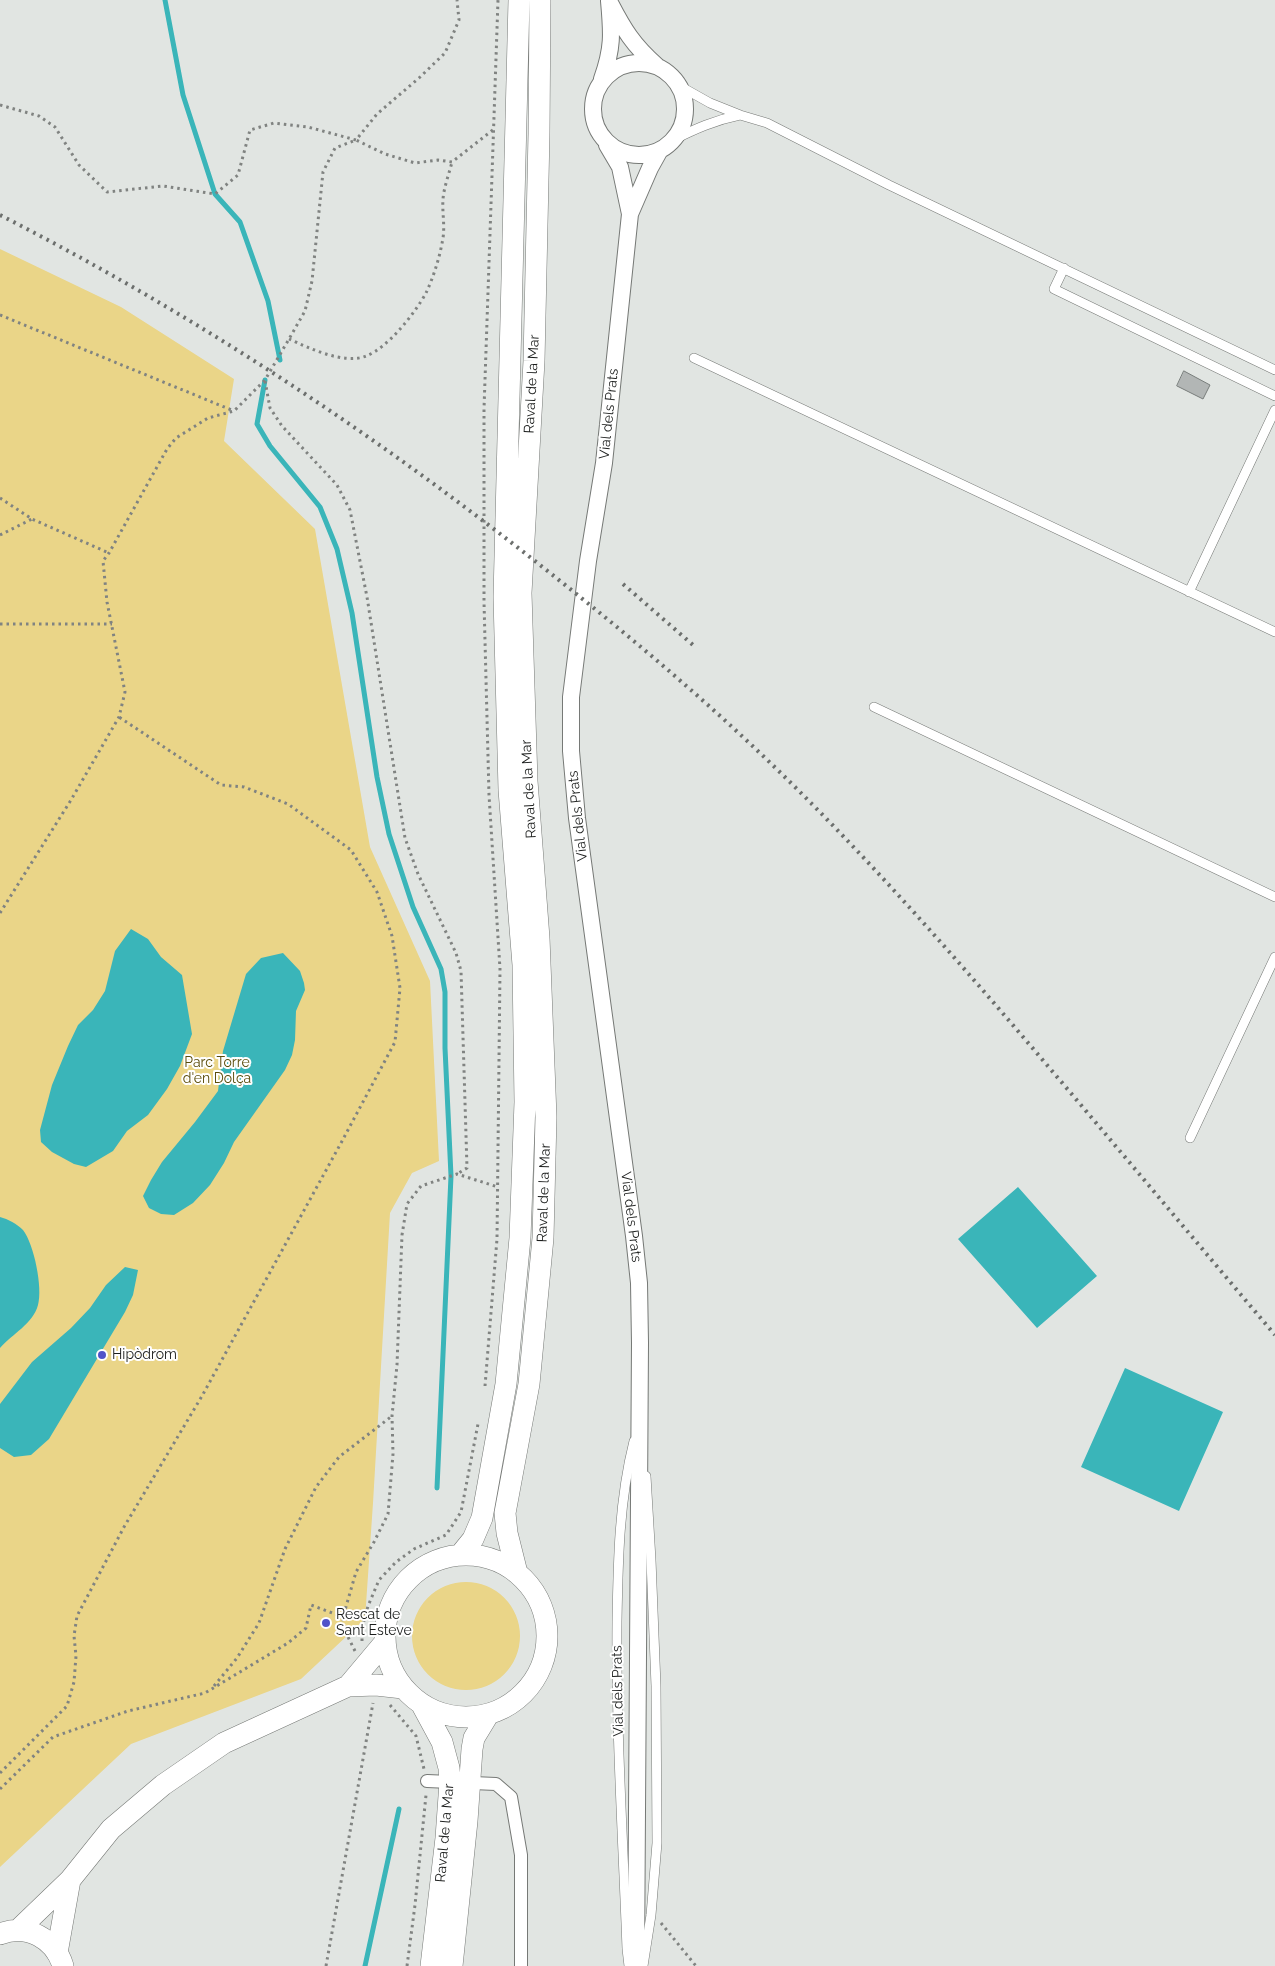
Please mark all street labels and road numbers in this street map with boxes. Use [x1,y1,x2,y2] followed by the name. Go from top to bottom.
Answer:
[521,334,543,434] street label: Raval de la Mar
[596,368,622,460] street label: Vial dels Prats
[518,739,540,839] street label: Raval de la Mar
[565,770,591,862] street label: Vial dels Prats
[534,1143,554,1243] street label: Raval de la Mar
[617,1171,645,1263] street label: Vial dels Prats
[609,1645,627,1737] street label: Vial dels Prats
[432,1783,458,1883] street label: Raval de la Mar

